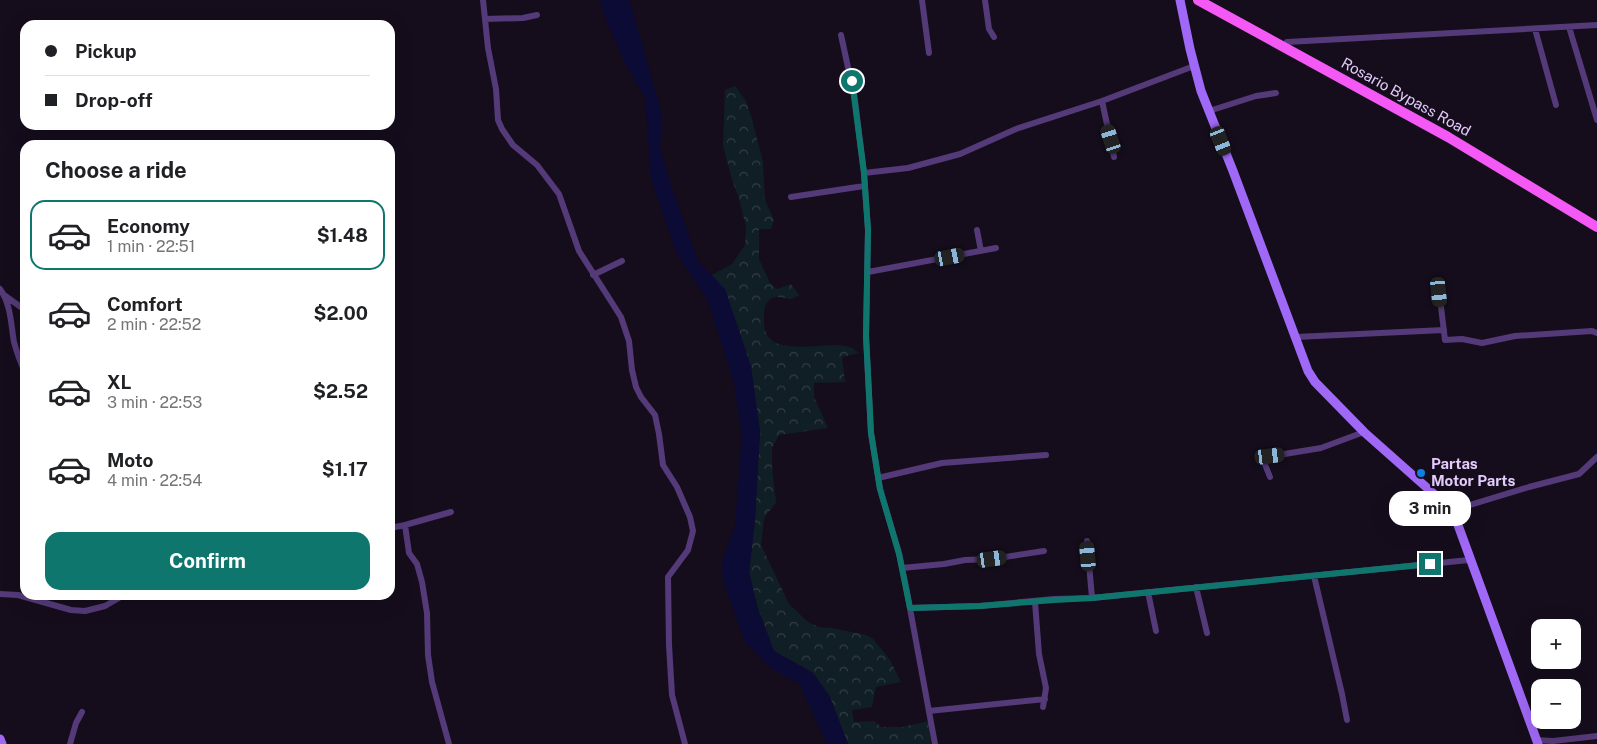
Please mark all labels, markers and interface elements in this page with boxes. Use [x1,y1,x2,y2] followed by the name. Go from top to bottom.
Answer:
[75,40,137,62] text: Pickup
[1339,54,1474,139] street label: Rosario Bypass Road
[841,70,863,92] route start
[75,89,152,111] text: Drop-off
[1099,122,1122,156] car
[1208,124,1233,158] car
[45,157,187,183] text: Choose a ride
[47,213,92,258] icon: car
[107,215,190,237] text: Economy
[317,224,368,246] text: $1.48
[107,237,195,256] text: 1 min · 22:51
[933,247,966,267] car
[1429,276,1448,308] car
[47,291,92,336] icon: car
[107,293,183,315] text: Comfort
[313,302,368,324] text: $2.00
[107,315,201,334] text: 2 min · 22:52
[47,369,92,414] icon: car
[107,371,132,393] text: XL
[313,380,368,402] text: $2.52
[107,393,202,412] text: 3 min · 22:53
[47,447,92,492] icon: car
[1254,447,1285,465] car
[107,449,153,471] text: Moto
[1431,455,1516,489] place label: Partas Motor Parts
[322,458,368,480] text: $1.17
[1415,467,1427,479] marker: Partas Motor Parts
[107,471,202,490] text: 4 min · 22:54
[1389,492,1471,526] callout: 3 min
[1409,499,1451,518] text: 3 min
[45,532,370,590] button: Confirm
[1079,540,1096,572] car
[976,549,1007,569] car
[1419,553,1441,575] route end
[1531,619,1581,729] map controls
[1531,619,1581,669] button: +
[1531,679,1581,729] button: −

